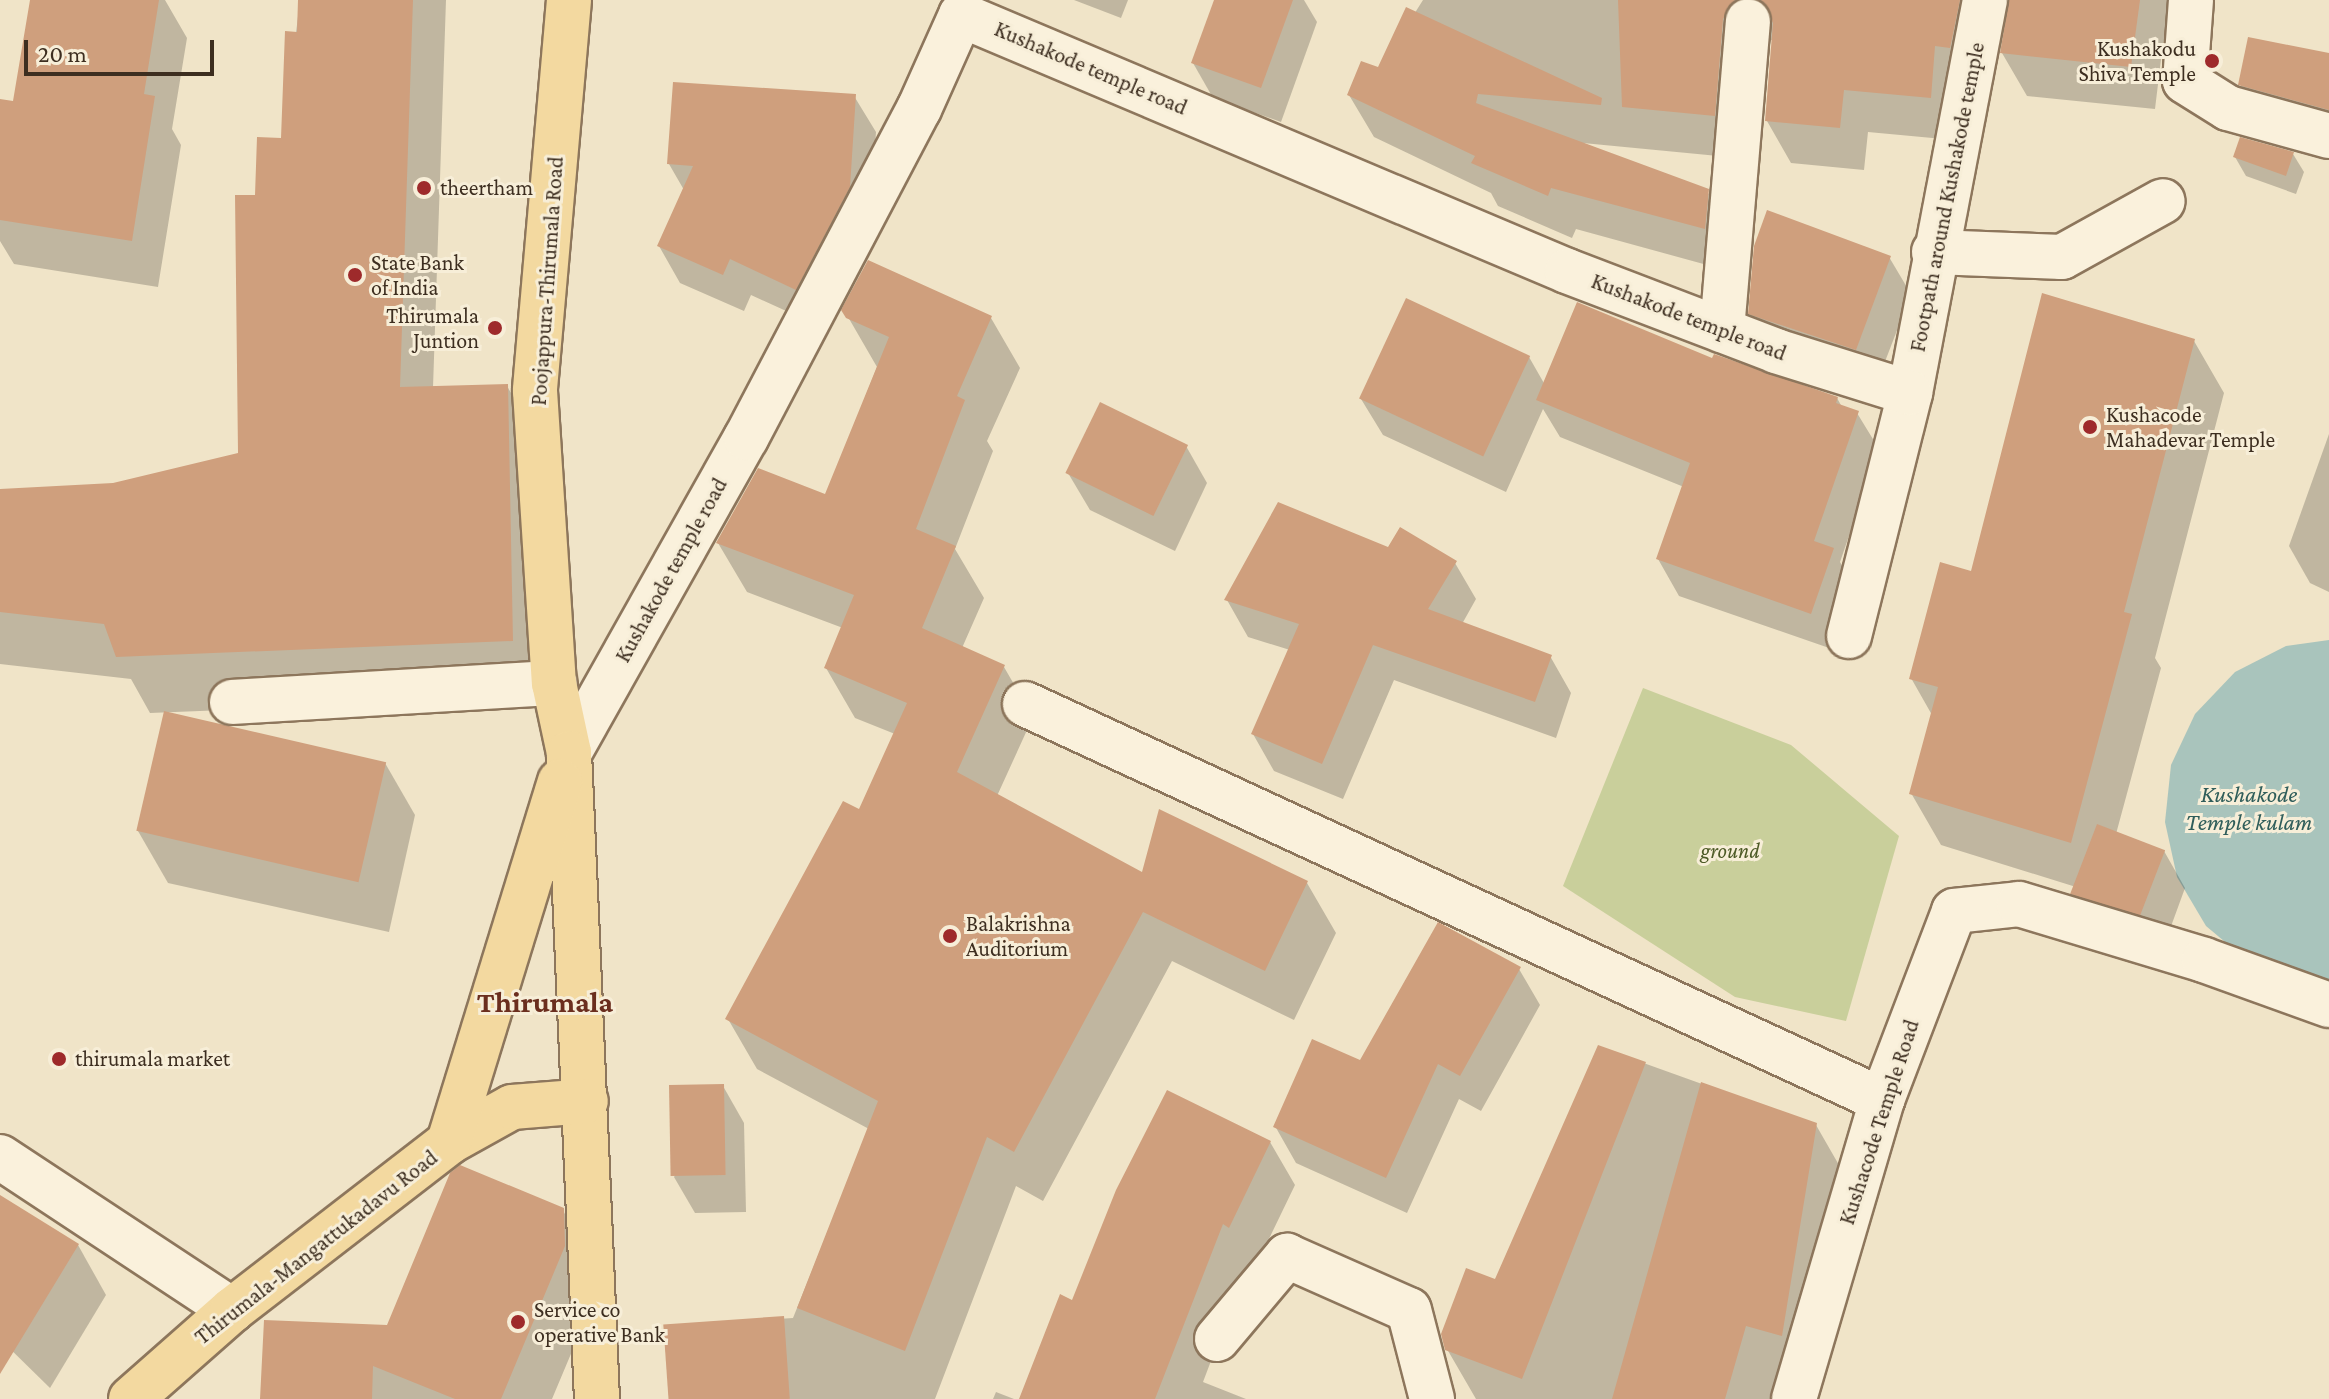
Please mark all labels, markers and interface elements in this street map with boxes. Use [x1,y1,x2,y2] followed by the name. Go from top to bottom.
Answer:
[991,15,1191,121] street label: Kushakode temple road
[28,24,218,74] scale bar
[2078,35,2196,86] place label: Kushakodu Shiva Temple
[38,40,87,67] text: 20 m
[1904,40,1990,354] street label: Footpath around Kushakode temple
[2203,52,2221,70] marker: Kushakodu Shiva Temple
[525,156,569,406] street label: Poojappura-Thirumala Road
[440,175,533,201] place label: theertham
[415,179,433,197] marker: theertham
[371,249,464,300] place label: State Bank of India
[346,266,364,284] marker: State Bank of India
[1588,268,1790,366] street label: Kushakode temple road
[386,302,479,354] place label: Thirumala Juntion
[486,319,504,337] marker: Thirumala Juntion
[2106,401,2275,452] place label: Kushacode Mahadevar Temple
[2081,418,2099,436] marker: Kushacode Mahadevar Temple
[609,473,733,667] street label: Kushakode temple road
[2186,780,2312,836] water label: Kushakode Temple kulam
[1701,838,1759,864] park label: ground
[966,910,1071,962] place label: Balakrishna Auditorium
[941,927,959,945] marker: Balakrishna Auditorium
[477,984,613,1020] district label: Thirumala
[1833,1016,1925,1228] street label: Kushacode Temple Road
[75,1046,230,1072] place label: thirumala market
[50,1050,68,1068] marker: thirumala market
[189,1144,443,1350] street label: Thirumala-Mangattukadavu Road
[534,1296,665,1348] place label: Service co operative Bank
[509,1313,527,1331] marker: Service co operative Bank

